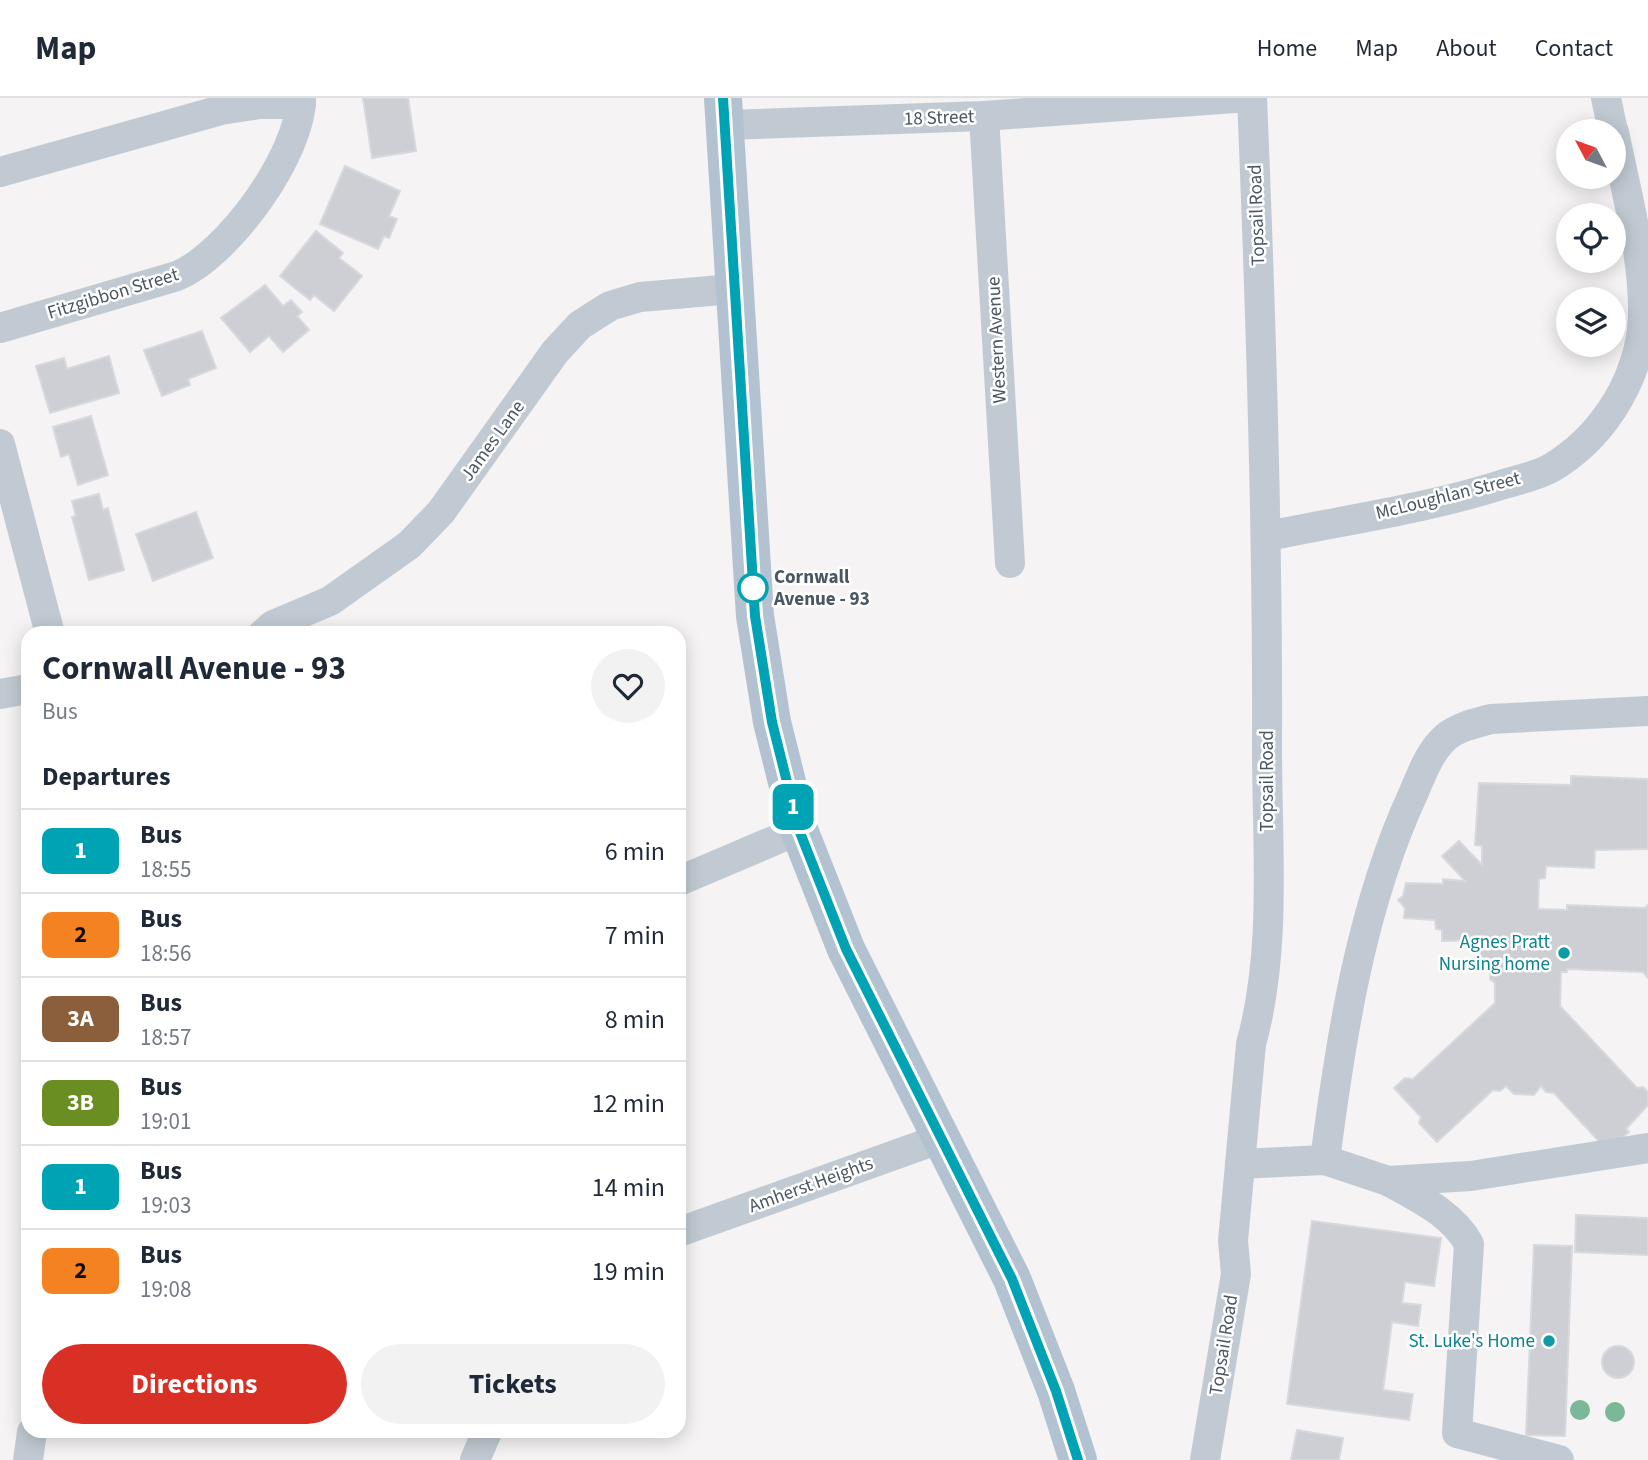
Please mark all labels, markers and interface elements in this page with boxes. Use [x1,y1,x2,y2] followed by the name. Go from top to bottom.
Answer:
[35,25,96,72] text: Map
[1257,31,1317,66] text: Home
[1355,31,1398,66] text: Map
[1436,31,1497,66] text: About
[1535,31,1613,66] text: Contact
[903,103,975,133] street label: 18 Street
[1556,119,1626,189] north arrow
[1556,119,1626,357] map controls
[1242,164,1272,266] street label: Topsail Road
[1556,203,1626,273] button: locate
[44,261,182,327] street label: Fitzgibbon Street
[980,276,1014,404] street label: Western Avenue
[1556,287,1626,357] button: layers
[454,395,532,487] street label: James Lane
[1373,465,1524,527] street label: McLoughlan Street
[773,564,870,613] place label: Cornwall Avenue - 93
[738,573,768,603] marker: Cornwall Avenue - 93
[42,645,346,692] text: Cornwall Avenue - 93
[591,649,665,723] button: heart
[42,695,78,728] text: Bus
[1254,730,1281,832] street label: Topsail Road
[42,758,170,795] text: Departures
[770,784,816,830] line badge: 1
[787,789,799,824] text: 1
[140,816,182,853] text: Bus
[74,833,87,868] text: 1
[605,833,665,870] text: 6 min
[140,853,191,886] text: 18:55
[140,900,182,937] text: Bus
[74,917,87,952] text: 2
[605,917,665,954] text: 7 min
[1439,929,1551,978] place label: Agnes Pratt Nursing home
[140,937,191,970] text: 18:56
[1556,945,1572,961] marker: Agnes Pratt Nursing home
[140,984,182,1021] text: Bus
[67,1001,94,1036] text: 3A
[605,1001,665,1038] text: 8 min
[140,1021,191,1054] text: 18:57
[140,1068,182,1105] text: Bus
[67,1085,94,1120] text: 3B
[592,1085,665,1122] text: 12 min
[140,1105,191,1138] text: 19:01
[745,1150,877,1220] street label: Amherst Heights
[140,1152,182,1189] text: Bus
[74,1169,87,1204] text: 1
[592,1169,665,1206] text: 14 min
[140,1189,191,1222] text: 19:03
[140,1236,182,1273] text: Bus
[74,1253,87,1288] text: 2
[592,1253,665,1290] text: 19 min
[140,1273,191,1306] text: 19:08
[1203,1293,1245,1397] street label: Topsail Road
[1408,1328,1535,1355] place label: St. Luke's Home
[1541,1333,1557,1349] marker: St. Luke's Home
[42,1344,347,1424] button: Directions
[361,1344,665,1424] button: Tickets

